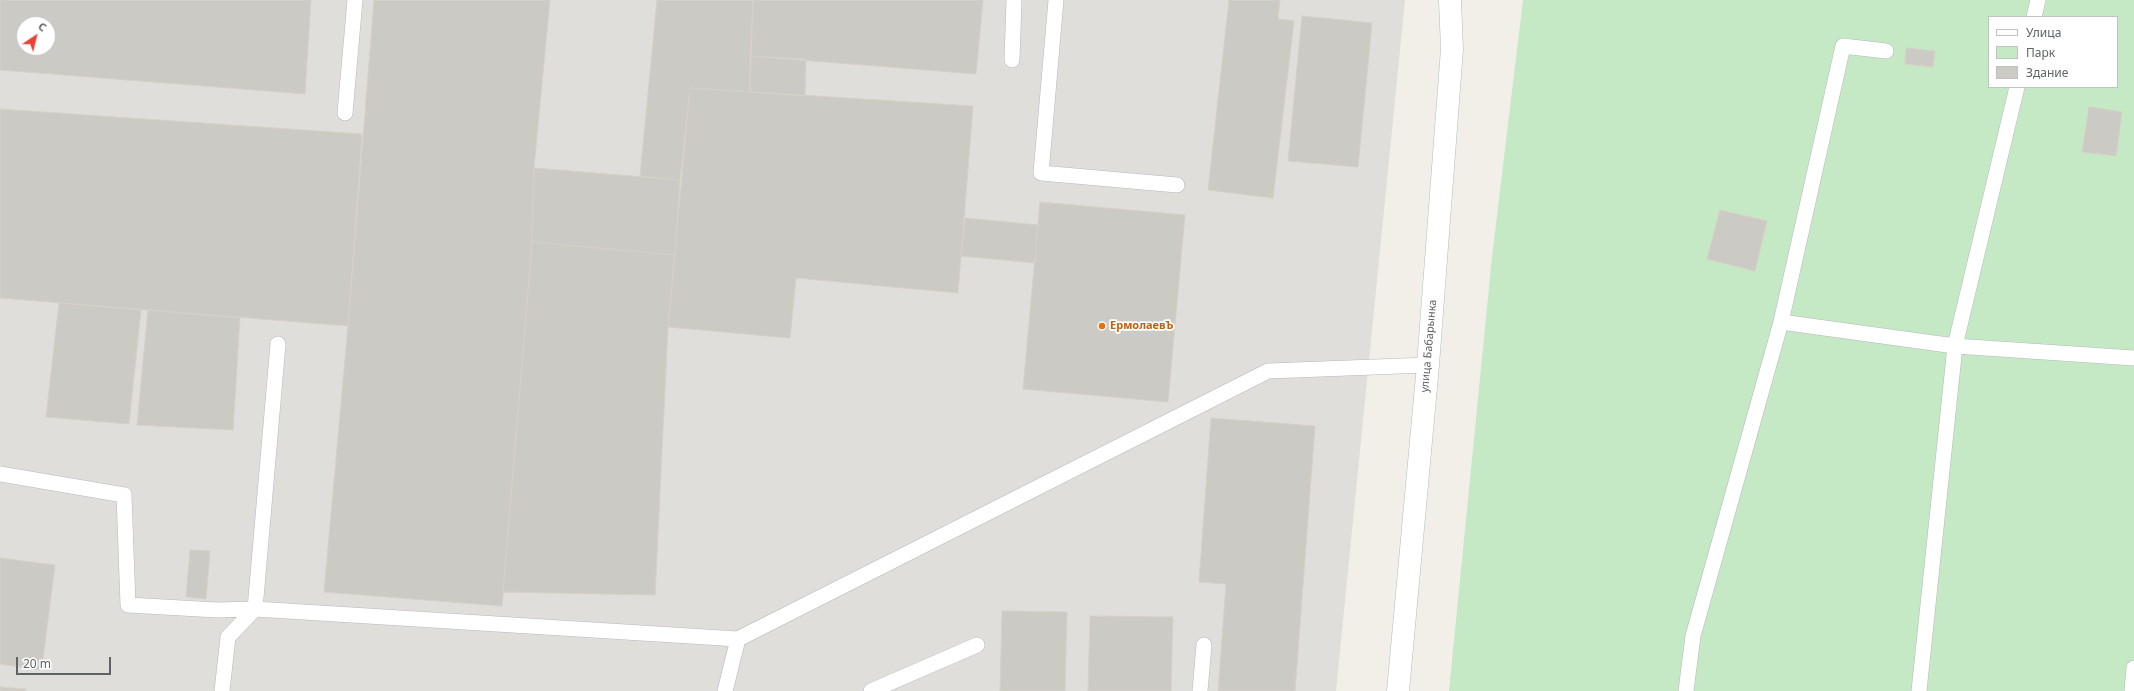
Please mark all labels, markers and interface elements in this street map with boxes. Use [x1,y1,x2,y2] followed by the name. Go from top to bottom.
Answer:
[16,16,56,56] north arrow
[1988,16,2118,88] legend
[35,18,50,35] text: С
[2026,24,2061,41] text: Улица
[2026,44,2055,61] text: Парк
[2026,64,2068,81] text: Здание
[1418,299,1440,393] street label: улица Бабарынка
[1110,319,1174,333] place label: ЕрмолаевЪ
[1097,321,1107,331] marker: ЕрмолаевЪ
[18,649,113,675] scale bar
[23,655,51,672] text: 20 m

